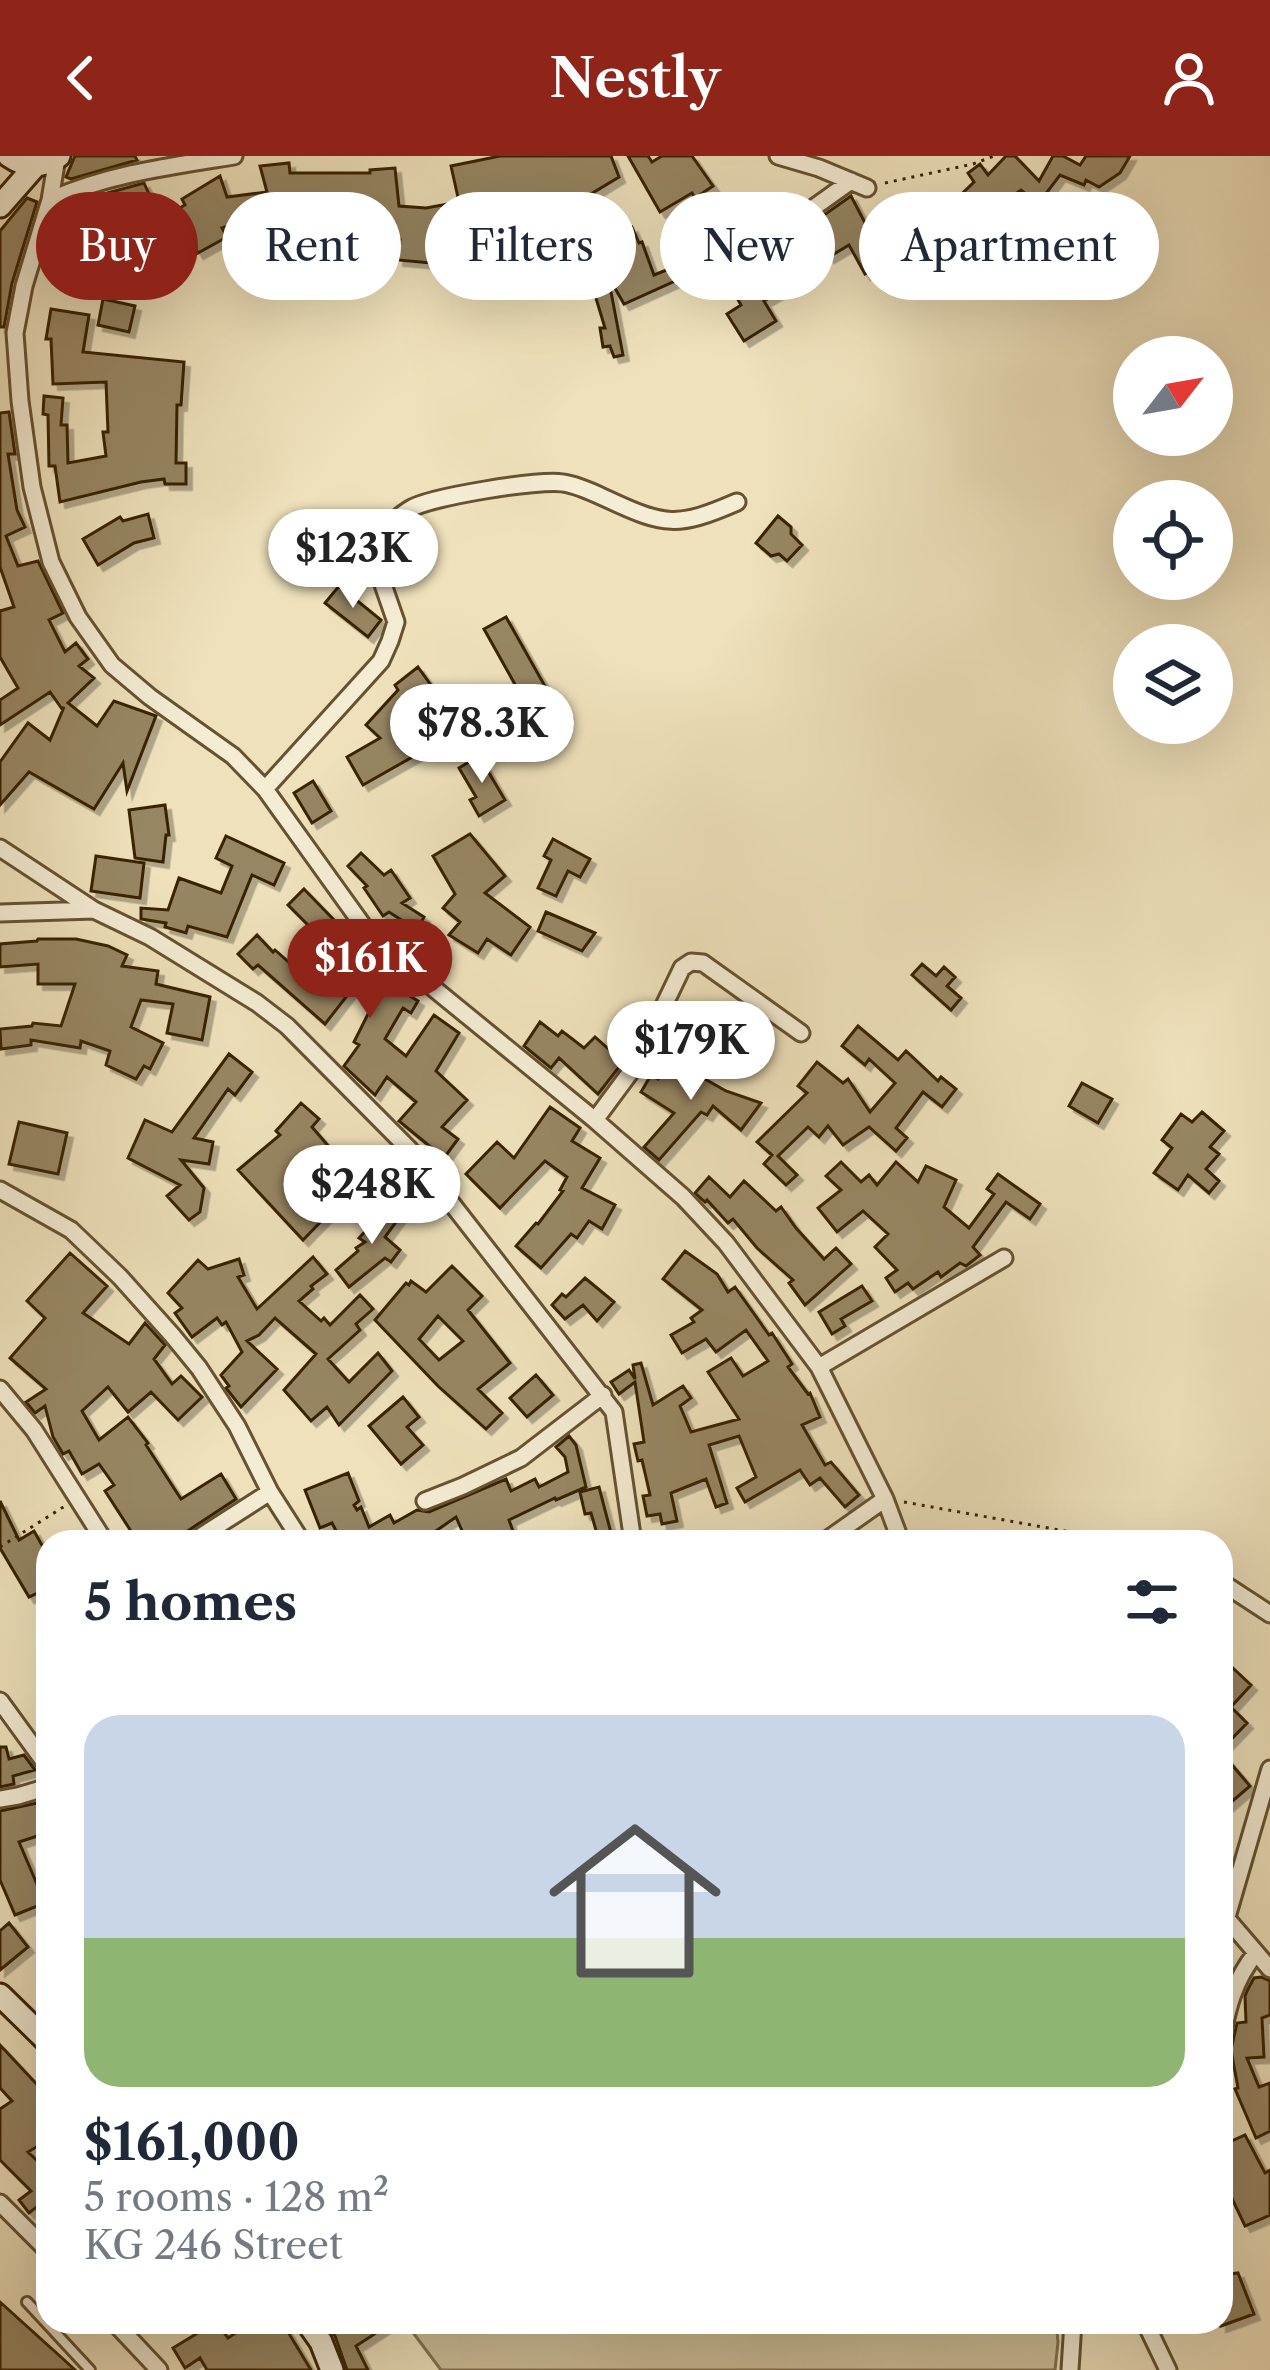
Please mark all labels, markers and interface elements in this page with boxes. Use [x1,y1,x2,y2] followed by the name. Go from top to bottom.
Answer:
[48,45,114,111] icon: back
[549,45,721,111] text: Nestly
[1156,45,1222,111] icon: person
[36,192,198,300] chip: Buy
[222,192,401,300] chip: Rent
[425,192,636,300] chip: Filters
[660,192,835,300] chip: New
[859,192,1159,300] chip: Apartment
[1113,336,1233,456] north arrow
[1113,336,1233,744] map controls
[1113,480,1233,600] button: locate
[269,509,437,611] pin: $123K
[295,524,411,572] text: $123K
[1113,624,1233,744] button: layers
[384,684,580,786] pin: $78.3K
[417,699,547,747] text: $78.3K
[286,919,454,1021] pin: $161K
[314,934,426,982] text: $161K
[607,1001,775,1103] pin: $179K
[634,1016,748,1064] text: $179K
[288,1145,456,1247] pin: $248K
[310,1160,434,1208] text: $248K
[1119,1569,1185,1635] icon: filters
[84,1571,297,1633] text: 5 homes
[527,1793,743,2009] icon: home
[84,2111,300,2173] text: $161,000
[84,2173,389,2221] text: 5 rooms · 128 m²
[84,2221,343,2269] text: KG 246 Street

